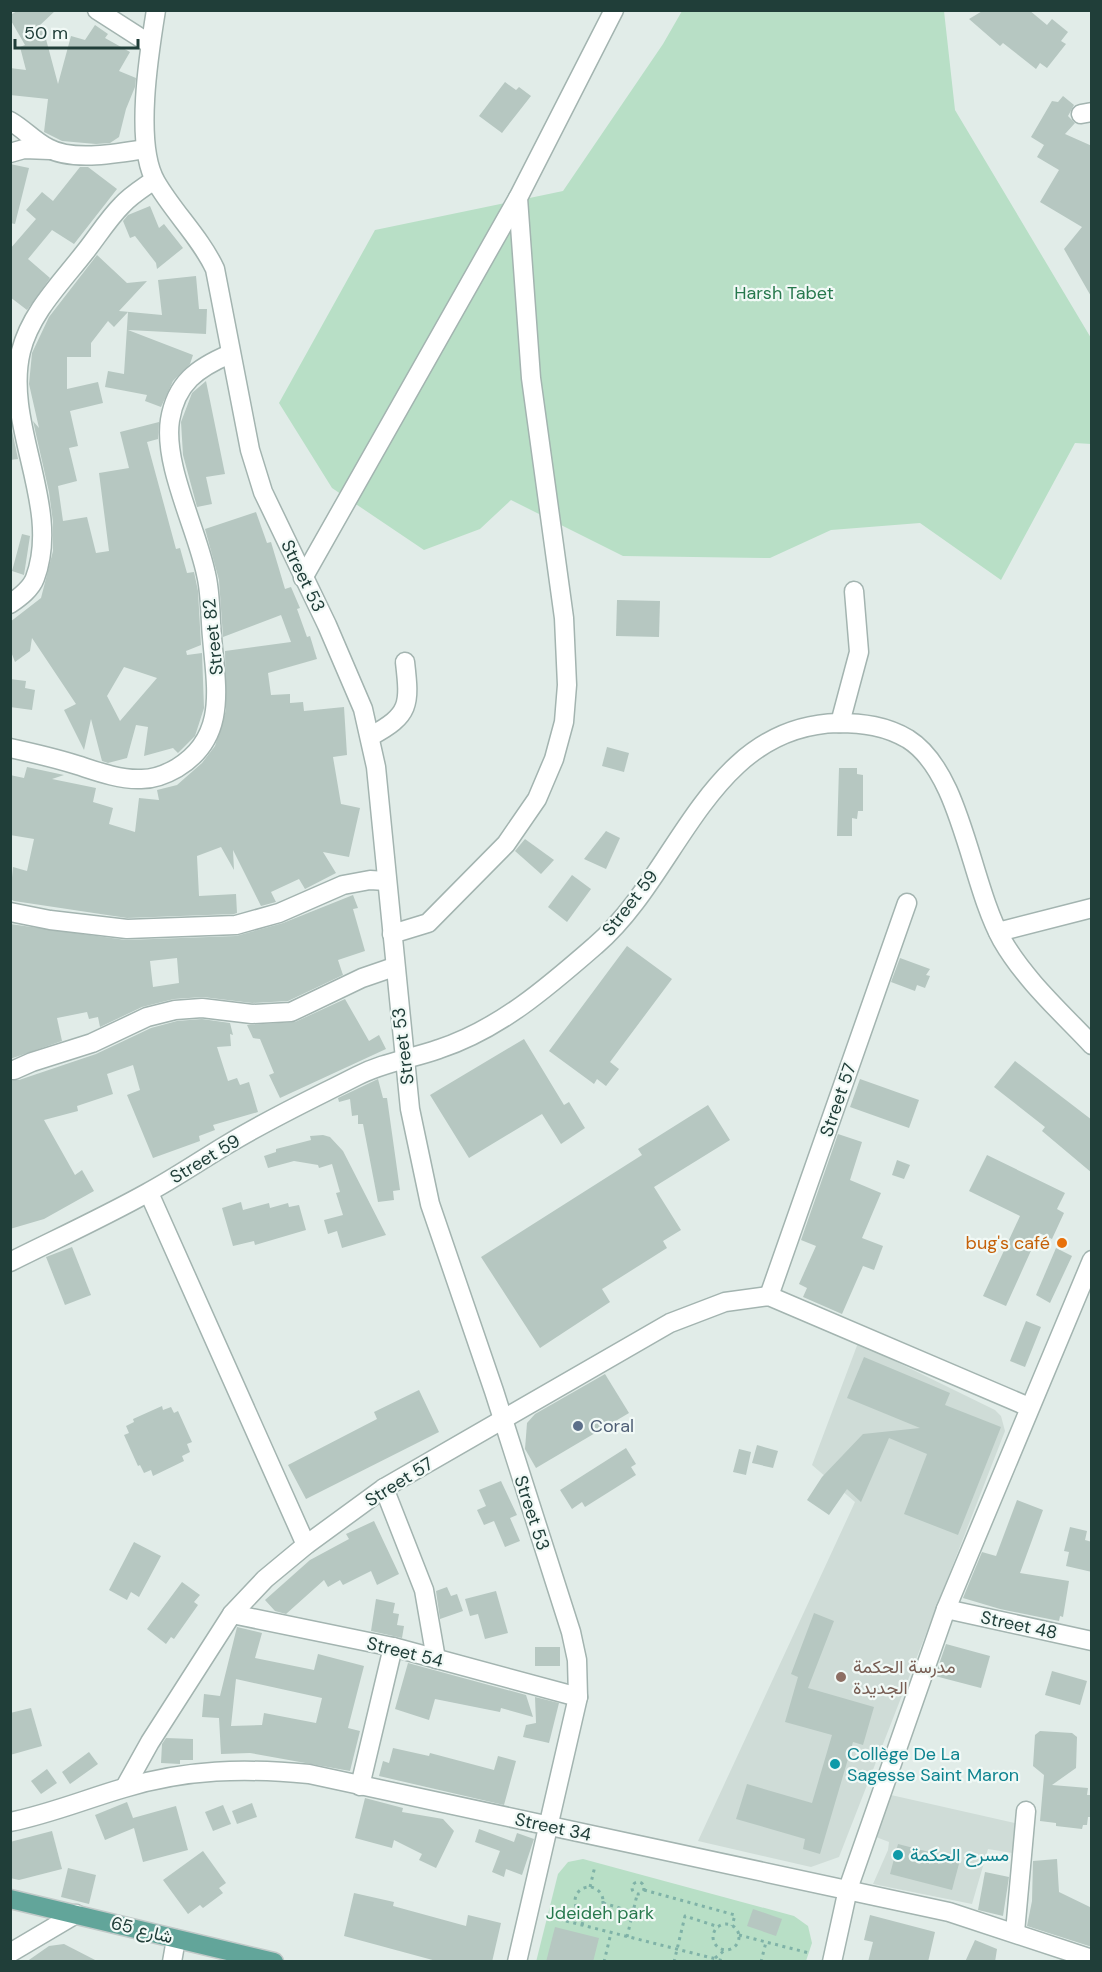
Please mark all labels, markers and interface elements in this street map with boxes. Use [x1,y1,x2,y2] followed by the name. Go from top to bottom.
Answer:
[15,12,138,50] scale bar
[24,21,68,45] text: 50 m
[734,281,834,305] park label: Harsh Tabet
[275,536,331,616] street label: Street 53
[197,598,229,676] street label: Street 82
[597,865,663,941] street label: Street 59
[386,1006,420,1086] street label: Street 53
[814,1060,862,1140] street label: Street 57
[166,1129,244,1189] street label: Street 59
[966,1231,1050,1255] place label: bug's café
[1055,1236,1069,1250] marker: bug's café
[590,1414,634,1438] place label: Coral
[571,1419,585,1433] marker: Coral
[360,1452,438,1512] street label: Street 57
[509,1472,555,1554] street label: Street 53
[979,1605,1059,1645] street label: Street 48
[364,1631,446,1673] street label: Street 54
[853,1655,956,1700] place label: مدرسة الحكمة الجديدة
[834,1670,848,1684] marker: مدرسة الحكمة الجديدة
[847,1742,1019,1787] place label: Collège De La Sagesse Saint Maron
[828,1757,842,1771] marker: Collège De La Sagesse Saint Maron
[513,1807,593,1847] street label: Street 34
[910,1843,1009,1867] place label: مسرح الحكمة
[891,1848,905,1862] marker: مسرح الحكمة
[546,1901,654,1925] park label: Jdeideh park
[109,1911,175,1949] street label: شارع 65

